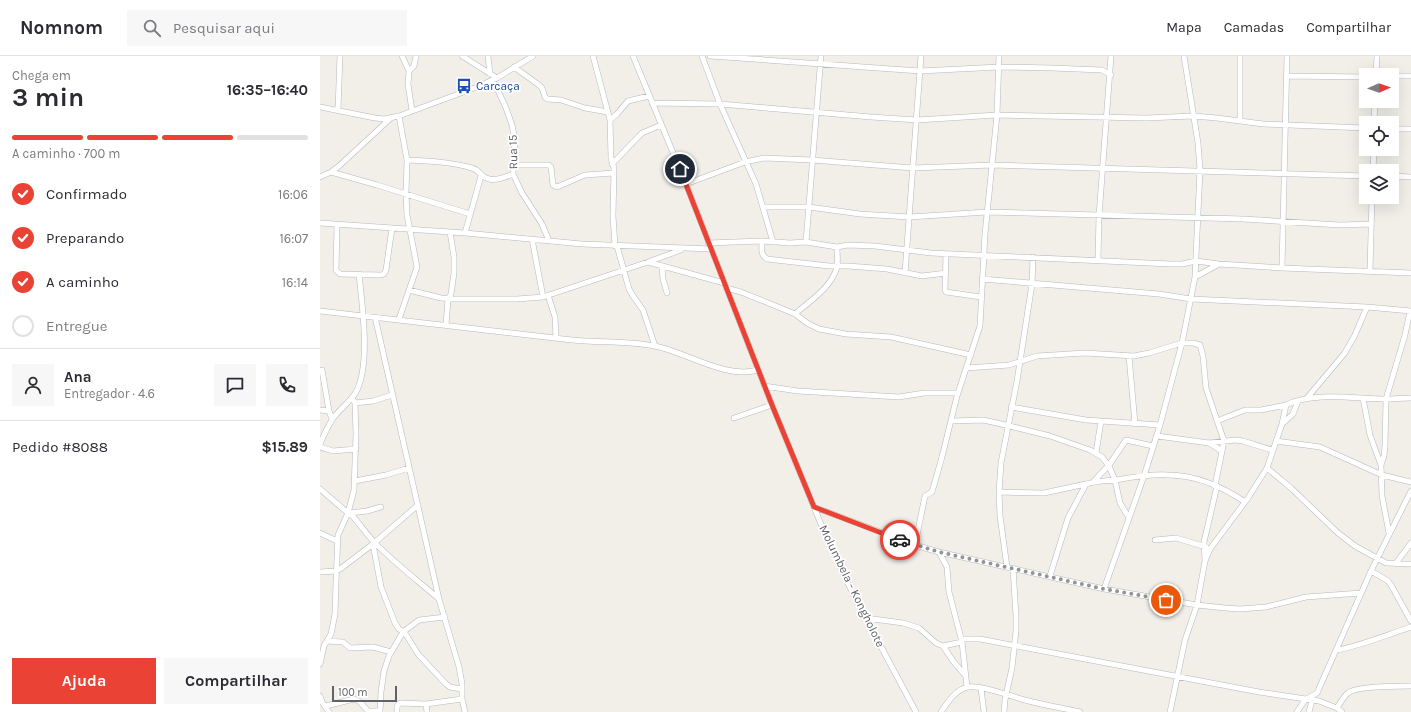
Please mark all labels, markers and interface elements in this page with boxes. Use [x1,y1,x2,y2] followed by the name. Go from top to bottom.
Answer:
[127,10,407,46] search box
[20,17,103,39] text: Nomnom
[141,17,163,39] icon: search
[173,19,275,37] text: Pesquisar aqui
[1166,19,1202,36] text: Mapa
[1224,19,1284,36] text: Camadas
[1306,19,1391,36] text: Compartilhar
[12,68,71,83] text: Chega em
[1359,68,1399,108] north arrow
[1359,68,1399,204] map controls
[455,77,473,95] bus stop icon: Carcaça
[476,79,520,93] place label: Carcaça
[227,81,308,99] text: 16:35–16:40
[12,82,84,113] text: 3 min
[1359,116,1399,156] button: locate
[506,134,520,170] street label: Rua 15
[12,146,121,161] text: A caminho · 700 m
[663,152,697,186] pin
[669,158,691,180] icon: home
[1359,164,1399,204] button: layers
[12,183,34,205] icon: check
[46,185,127,203] text: Confirmado
[278,187,308,202] text: 16:06
[12,227,34,249] icon: check
[46,229,124,247] text: Preparando
[279,231,308,246] text: 16:07
[12,271,34,293] icon: check
[46,273,119,291] text: A caminho
[282,275,308,290] text: 16:14
[46,317,108,335] text: Entregue
[12,364,54,406] button: person
[214,364,256,406] button: chat
[266,364,308,406] button: phone
[64,368,92,386] text: Ana
[64,386,155,401] text: Entregador · 4.6
[12,438,108,456] text: Pedido #8088
[262,438,308,456] text: $15.89
[880,520,920,560] courier
[816,523,888,649] street label: Molumbela - Kongholote
[889,529,911,551] icon: car
[1149,583,1183,617] pin
[1155,589,1177,611] icon: bag
[12,658,156,704] button: Ajuda
[164,658,308,704] button: Compartilhar
[332,684,397,703] scale bar
[338,686,368,699] text: 100 m

